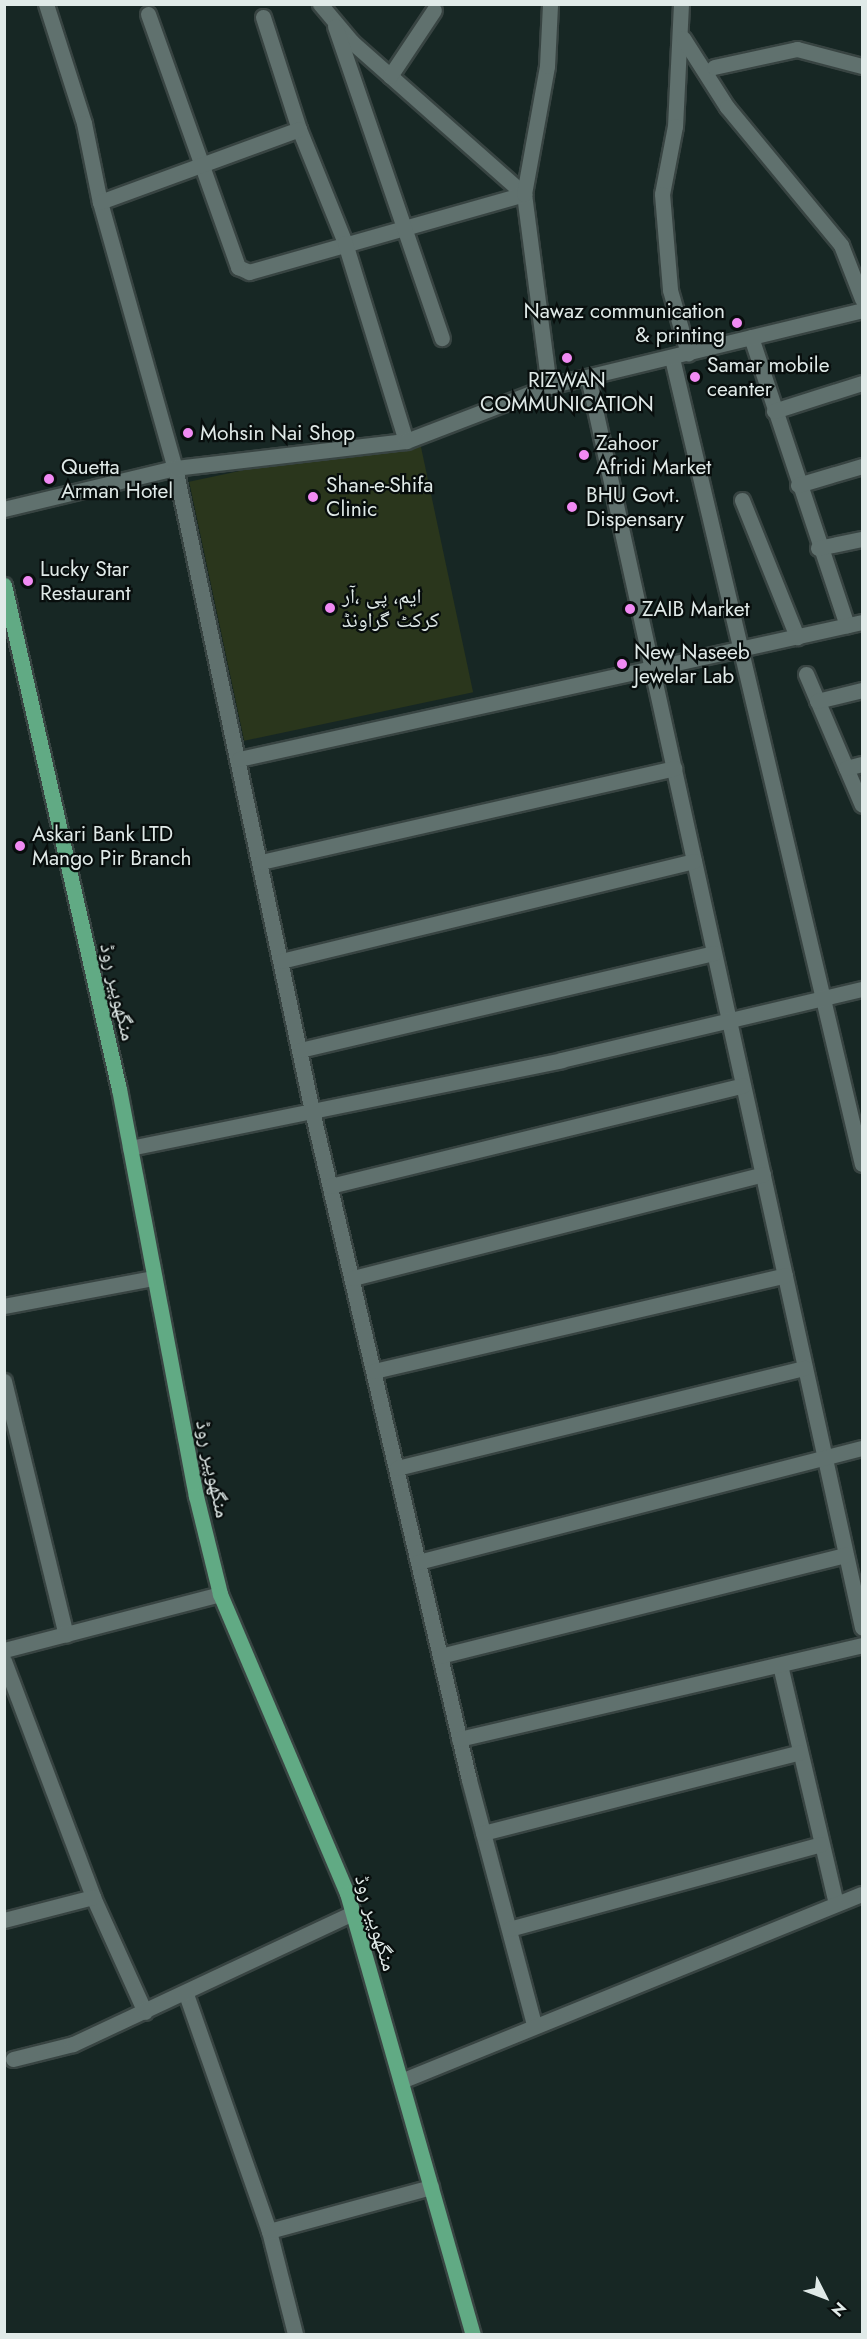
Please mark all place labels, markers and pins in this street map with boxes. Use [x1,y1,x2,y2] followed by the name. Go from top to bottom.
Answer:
[523,298,725,348] place label: Nawaz communication & printing
[730,316,744,330] marker: Nawaz communication & printing
[560,351,574,365] marker: RIZWAN COMMUNICATION
[707,352,830,402] place label: Samar mobile ceanter
[480,367,654,417] place label: RIZWAN COMMUNICATION
[688,370,702,384] marker: Samar mobile ceanter
[200,420,355,446] place label: Mohsin Nai Shop
[181,426,195,440] marker: Mohsin Nai Shop
[596,430,711,480] place label: Zahoor Afridi Market
[577,448,591,462] marker: Zahoor Afridi Market
[61,454,173,504] place label: Quetta Arman Hotel
[42,472,56,486] marker: Quetta Arman Hotel
[326,472,433,522] place label: Shan-e-Shifa Clinic
[586,482,684,532] place label: BHU Govt. Dispensary
[304,488,322,506] marker: Shan-e-Shifa Clinic
[563,498,581,516] marker: BHU Govt. Dispensary
[40,556,131,606] place label: Lucky Star Restaurant
[21,574,35,588] marker: Lucky Star Restaurant
[342,583,439,633] place label: ایم، پی ،آر کرکٹ گراونڈ
[642,596,750,622] place label: ZAIB Market
[323,601,337,615] marker: ایم، پی ،آر کرکٹ گراونڈ
[623,602,637,616] marker: ZAIB Market
[634,639,750,689] place label: New Naseeb Jewelar Lab
[615,657,629,671] marker: New Naseeb Jewelar Lab
[32,821,191,871] place label: Askari Bank LTD Mango Pir Branch
[13,839,27,853] marker: Askari Bank LTD Mango Pir Branch

